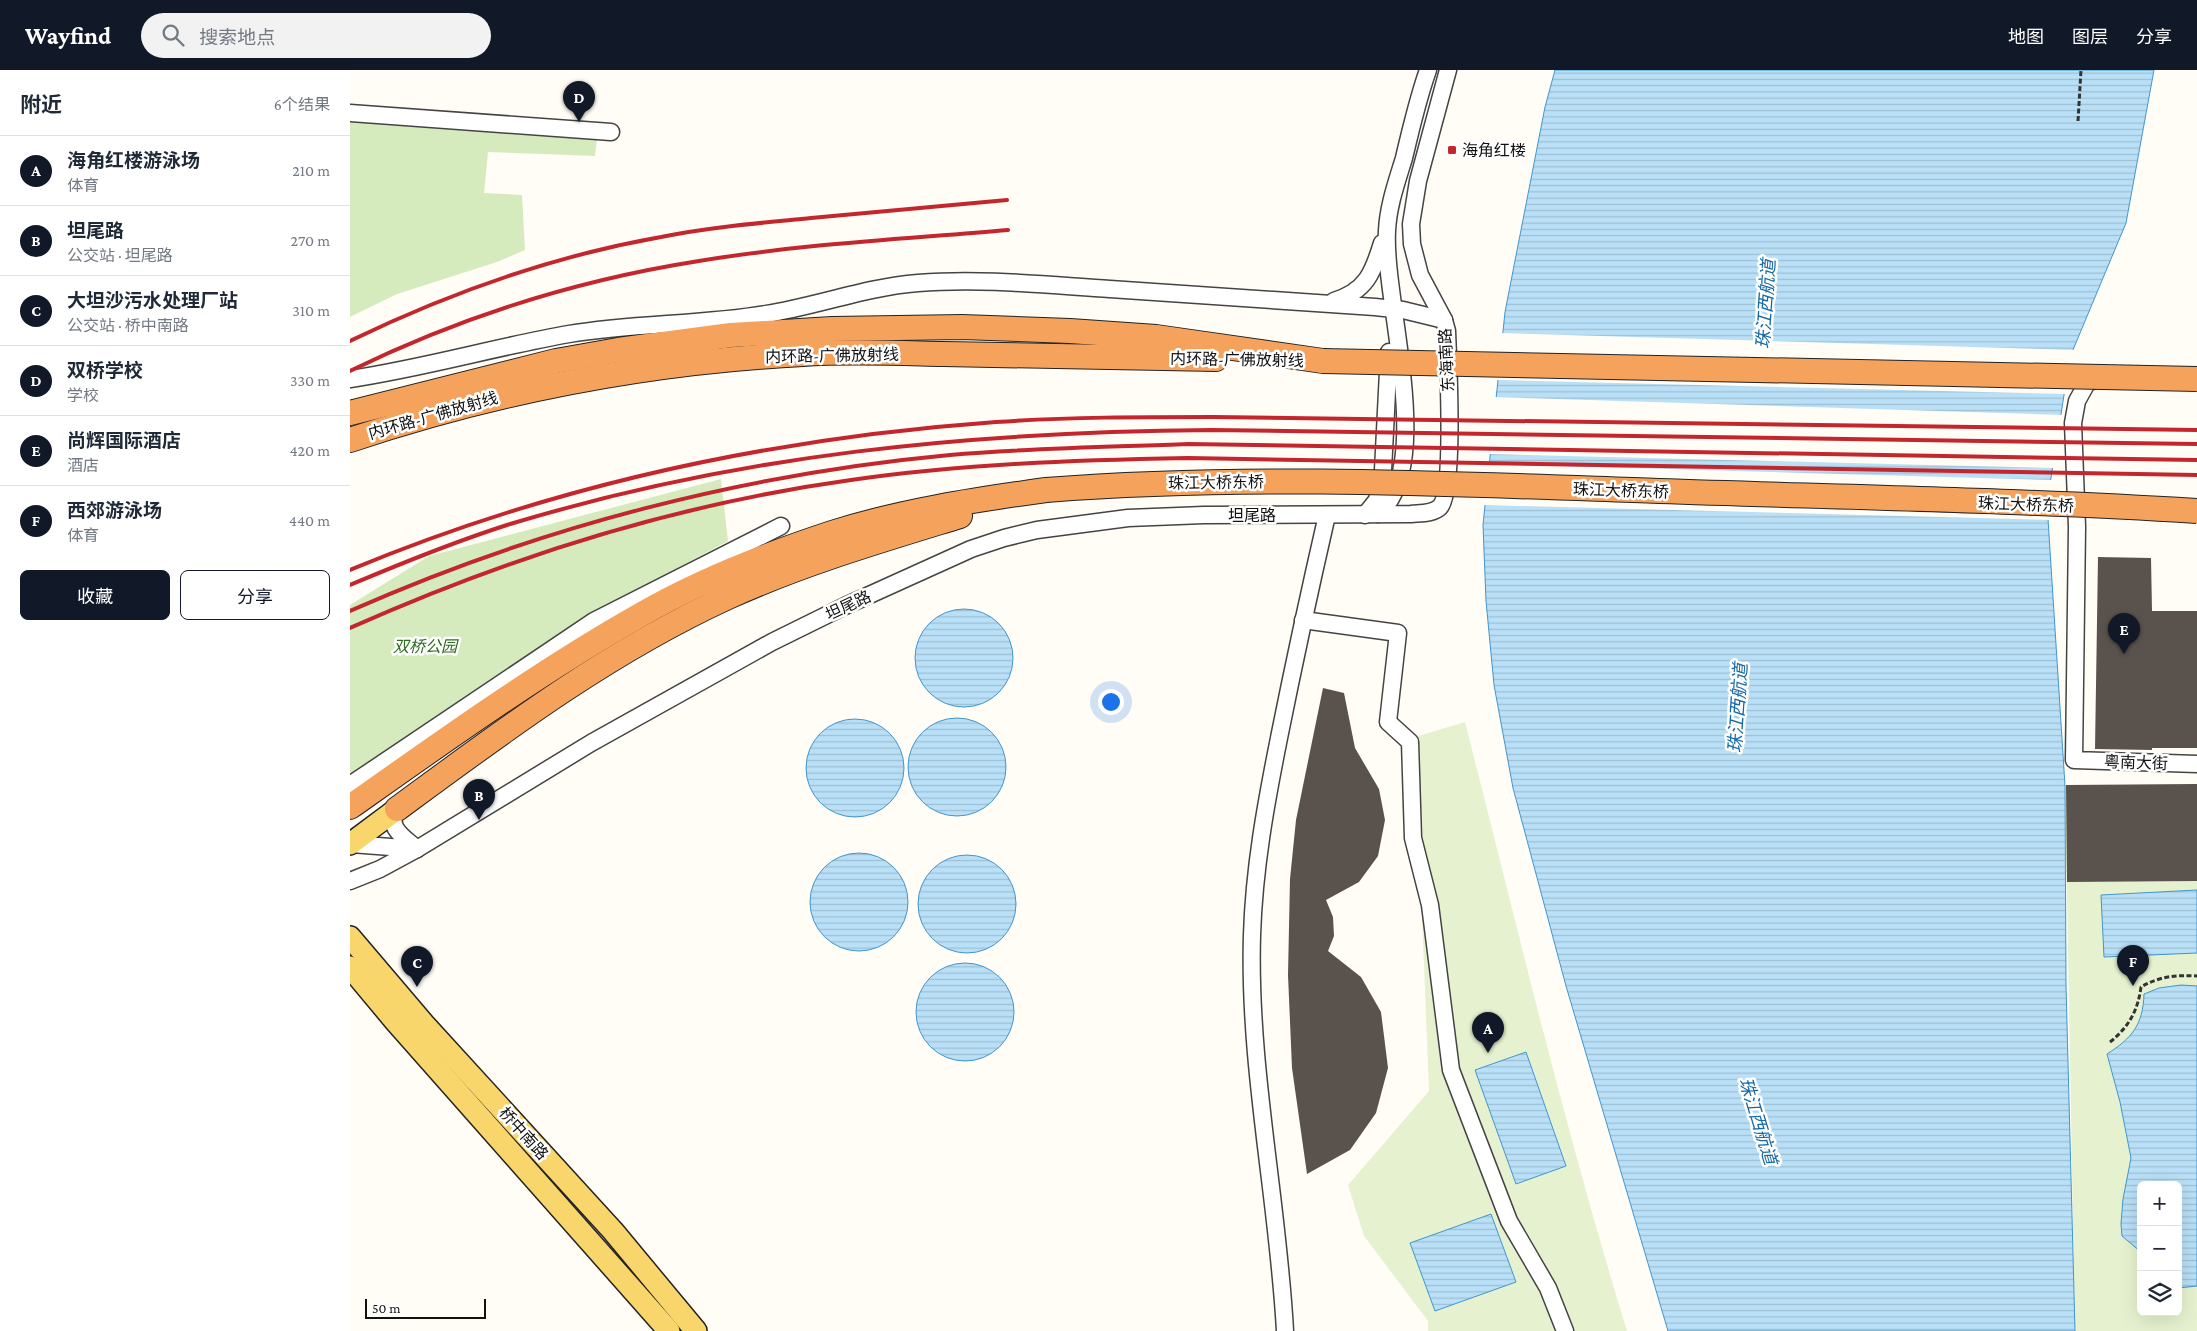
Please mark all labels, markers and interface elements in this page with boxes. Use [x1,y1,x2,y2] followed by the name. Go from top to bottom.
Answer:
[141,13,491,58] search box
[159,21,187,49] icon: search
[25,22,111,49] text: Wayfind
[199,27,275,48] text: 搜索地点
[2008,27,2044,47] text: 地图
[2072,27,2108,47] text: 图层
[2136,27,2172,47] text: 分享
[563,81,595,122] pin: D
[20,93,62,117] text: 附近
[274,96,330,113] text: 6个结果
[1462,141,1526,159] place label: 海角红楼
[1446,144,1458,156] marker: 海角红楼
[67,150,200,171] text: 海角红楼游泳场
[31,162,41,179] text: A
[292,162,330,179] text: 210 m
[67,177,99,194] text: 体育
[67,220,124,241] text: 坦尾路
[31,232,41,249] text: B
[291,232,330,249] text: 270 m
[67,247,173,264] text: 公交站 · 坦尾路
[1753,255,1779,350] water label: 珠江西航道
[67,290,238,311] text: 大坦沙污水处理厂站
[31,302,41,319] text: C
[292,302,330,319] text: 310 m
[67,317,189,334] text: 公交站 · 桥中南路
[1436,328,1457,392] street label: 东海南路
[765,346,899,365] street label: 内环路-广佛放射线
[1170,350,1304,369] street label: 内环路-广佛放射线
[67,360,143,381] text: 双桥学校
[30,372,42,389] text: D
[290,372,330,389] text: 330 m
[67,387,99,404] text: 学校
[366,389,500,442] street label: 内环路-广佛放射线
[67,430,181,451] text: 尚辉国际酒店
[31,442,41,459] text: E
[289,442,330,459] text: 420 m
[67,457,99,474] text: 酒店
[1168,473,1264,492] street label: 珠江大桥东桥
[1573,480,1669,501] street label: 珠江大桥东桥
[1978,494,2074,515] street label: 珠江大桥东桥
[67,500,162,521] text: 西郊游泳场
[1228,507,1276,524] street label: 坦尾路
[32,512,40,529] text: F
[289,512,330,529] text: 440 m
[67,527,99,544] text: 体育
[20,570,170,620] button: 收藏
[180,570,330,620] button: 分享
[823,588,874,623] street label: 坦尾路
[2108,613,2140,654] pin: E
[393,638,459,655] park label: 双桥公园
[1725,659,1751,754] water label: 珠江西航道
[1098,689,1124,715] your location
[2104,753,2168,772] street label: 粵南大街
[463,779,495,820] pin: B
[2117,945,2149,986] pin: F
[401,946,433,987] pin: C
[1472,1012,1504,1053] pin: A
[1735,1075,1782,1170] water label: 珠江西航道
[496,1104,551,1163] street label: 桥中南路
[2137,1181,2182,1316] map controls
[2137,1181,2182,1226] button: +
[2137,1226,2182,1271] button: −
[2137,1271,2182,1316] button: layers
[365,1296,486,1319] scale bar
[372,1300,400,1316] text: 50 m

